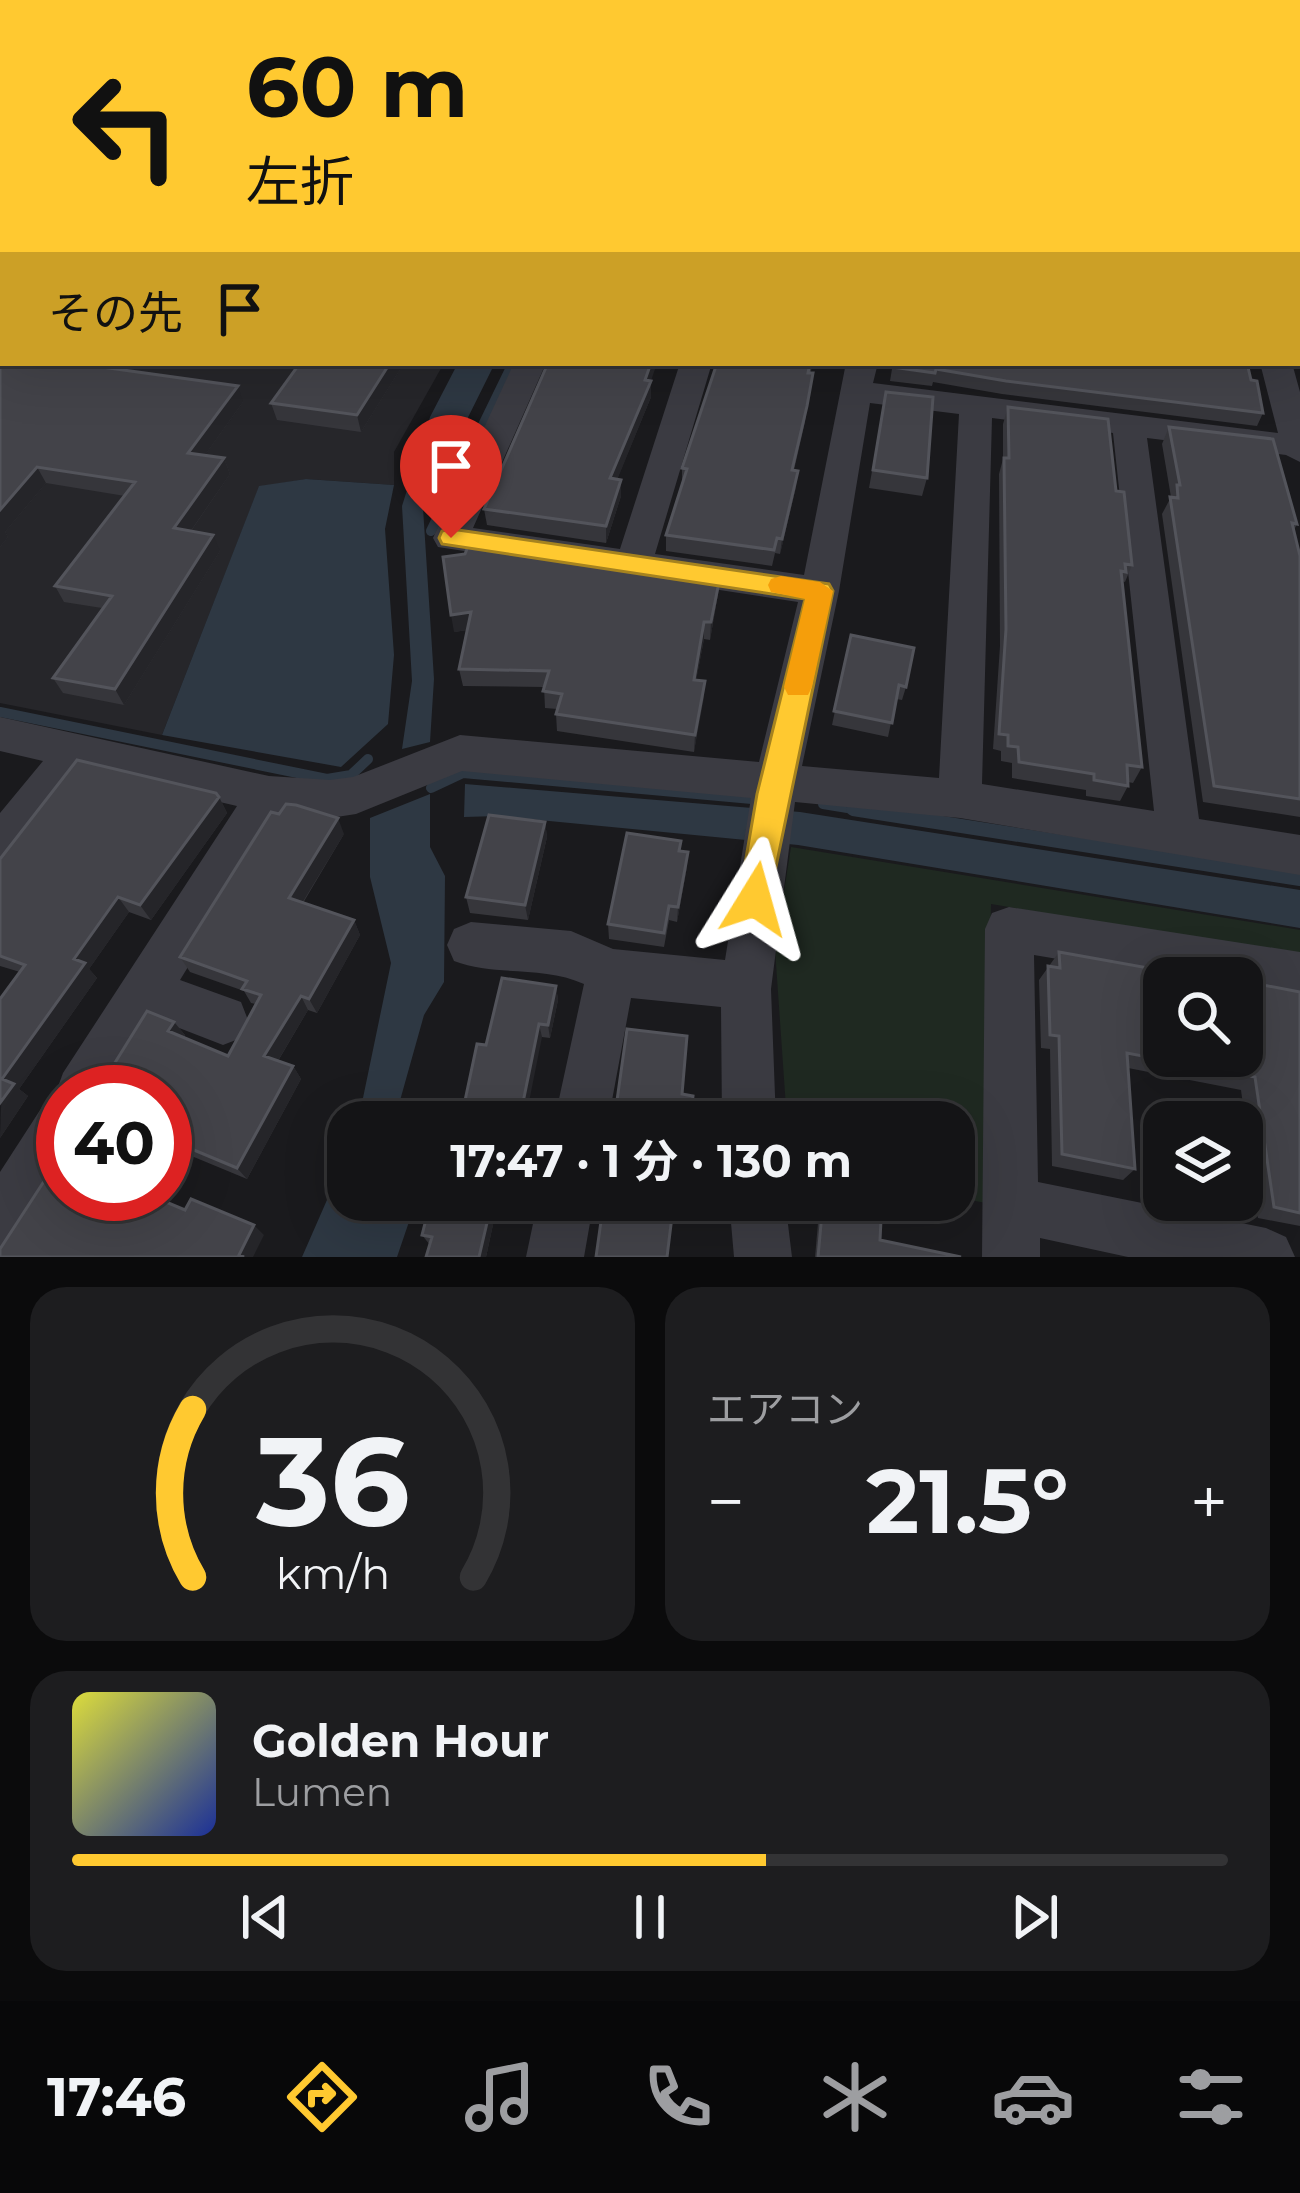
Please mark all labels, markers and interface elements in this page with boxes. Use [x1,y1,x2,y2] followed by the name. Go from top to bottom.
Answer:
[246,36,468,138] text: 60 m
[48,48,204,204] icon: left
[246,149,354,215] text: 左折
[207,276,273,342] icon: arrive
[48,285,183,340] text: その先
[400,415,502,538] pin
[418,433,484,499] icon: arrive
[692,836,818,962] position arrow
[1143,957,1263,1221] map controls
[1143,957,1263,1077] button: search
[36,1065,192,1221] speed limit sign: 40
[1143,1101,1263,1221] button: layers
[450,1133,852,1188] text: 17:47 · 1 分 · 130 m
[707,1385,863,1433] text: エアコン
[255,1405,409,1557] text: 36
[866,1446,1069,1556] text: 21.5°
[707,1461,745,1542] text: −
[1190,1461,1228,1542] text: +
[275,1547,390,1600] text: km/h
[252,1713,549,1768] text: Golden Hour
[252,1768,392,1816] text: Lumen
[232,1884,298,1950] icon: previous
[617,1884,683,1950] icon: pause
[1002,1884,1068,1950] icon: next
[280,2055,364,2139] icon: directions
[458,2055,542,2139] icon: music
[636,2055,720,2139] icon: phone
[813,2055,897,2139] icon: climate
[991,2055,1075,2139] icon: car
[1169,2055,1253,2139] icon: filters
[47,2064,186,2130] text: 17:46

